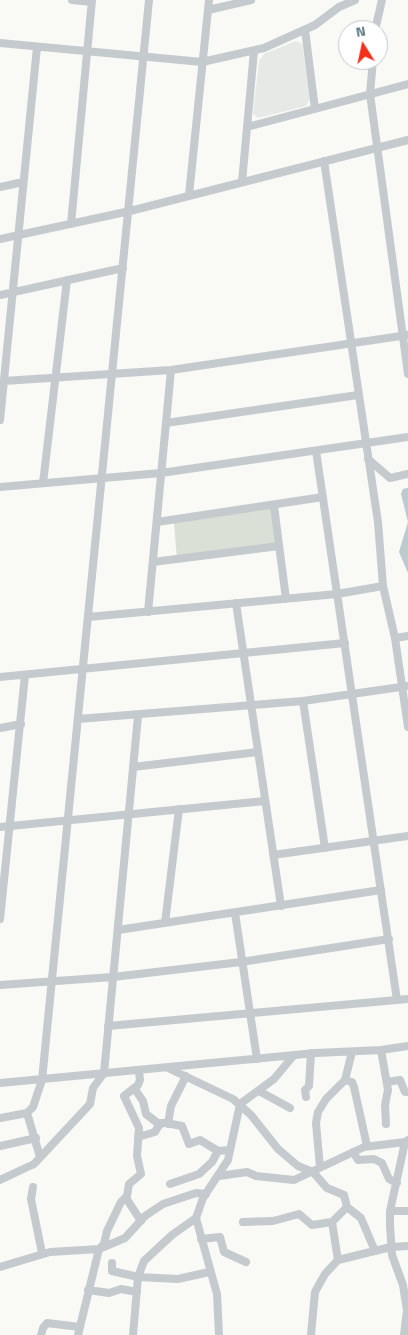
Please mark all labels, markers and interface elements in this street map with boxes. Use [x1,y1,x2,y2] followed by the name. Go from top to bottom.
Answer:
[338,20,388,70] north arrow
[354,20,367,42] text: N

